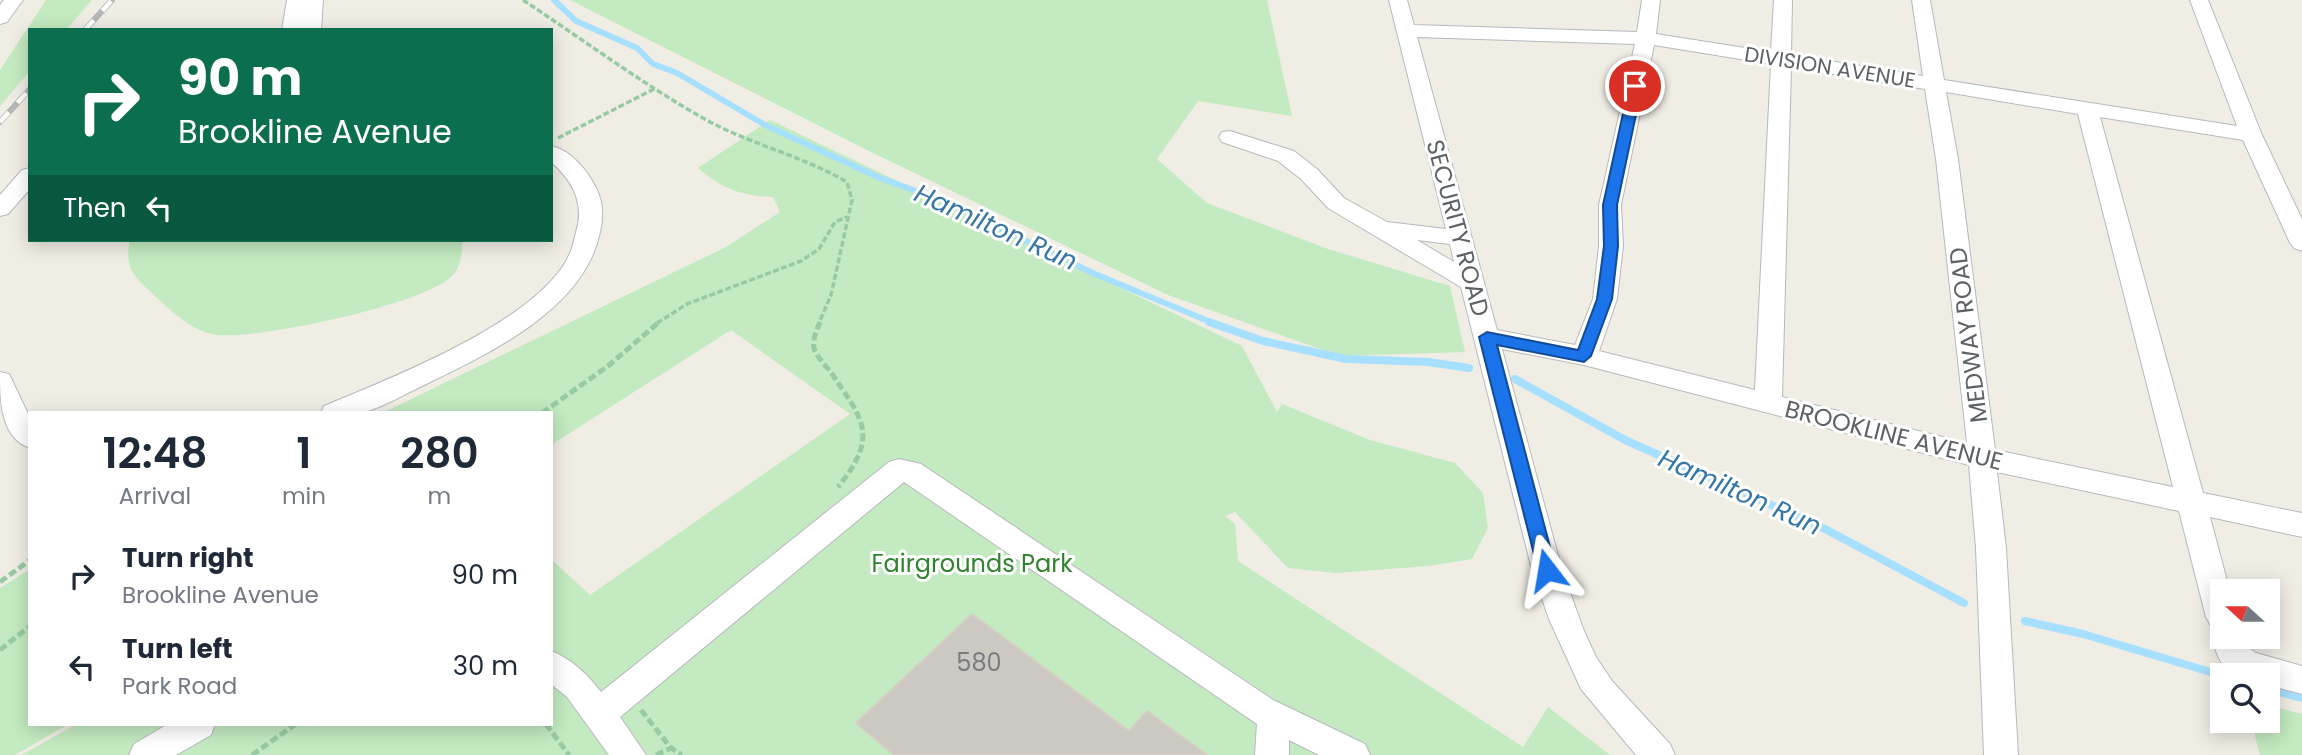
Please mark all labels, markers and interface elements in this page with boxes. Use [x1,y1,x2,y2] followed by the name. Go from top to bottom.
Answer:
[1743,39,1917,95] street label: DIVISION AVENUE
[178,44,302,112] text: 90 m
[63,56,154,147] icon: right
[1605,56,1665,116] pin
[1616,67,1654,105] icon: arrive
[178,109,452,154] text: Brookline Avenue
[1419,136,1497,320] street label: SECURITY ROAD
[909,175,1083,279] water label: Hamilton Run
[140,189,178,227] icon: left
[63,190,126,226] text: Then
[1941,245,1995,425] street label: MEDWAY ROAD
[1782,392,2006,478] street label: BROOKLINE AVENUE
[102,424,208,483] text: 12:48
[296,424,312,483] text: 1
[400,424,479,483] text: 280
[1653,440,1827,544] water label: Hamilton Run
[119,480,191,512] text: Arrival
[282,480,326,512] text: min
[428,480,451,512] text: m
[1510,533,1584,607] position arrow
[122,540,254,576] text: Turn right
[871,547,1073,580] park label: Fairgrounds Park
[63,557,101,595] icon: right
[452,557,518,593] text: 90 m
[122,579,319,611] text: Brookline Avenue
[2210,579,2280,649] north arrow
[2210,579,2280,733] map controls
[122,631,233,667] text: Turn left
[956,646,1002,679] house number: 580
[63,648,101,686] icon: left
[453,648,518,684] text: 30 m
[2210,663,2280,733] button: search
[122,670,237,702] text: Park Road

